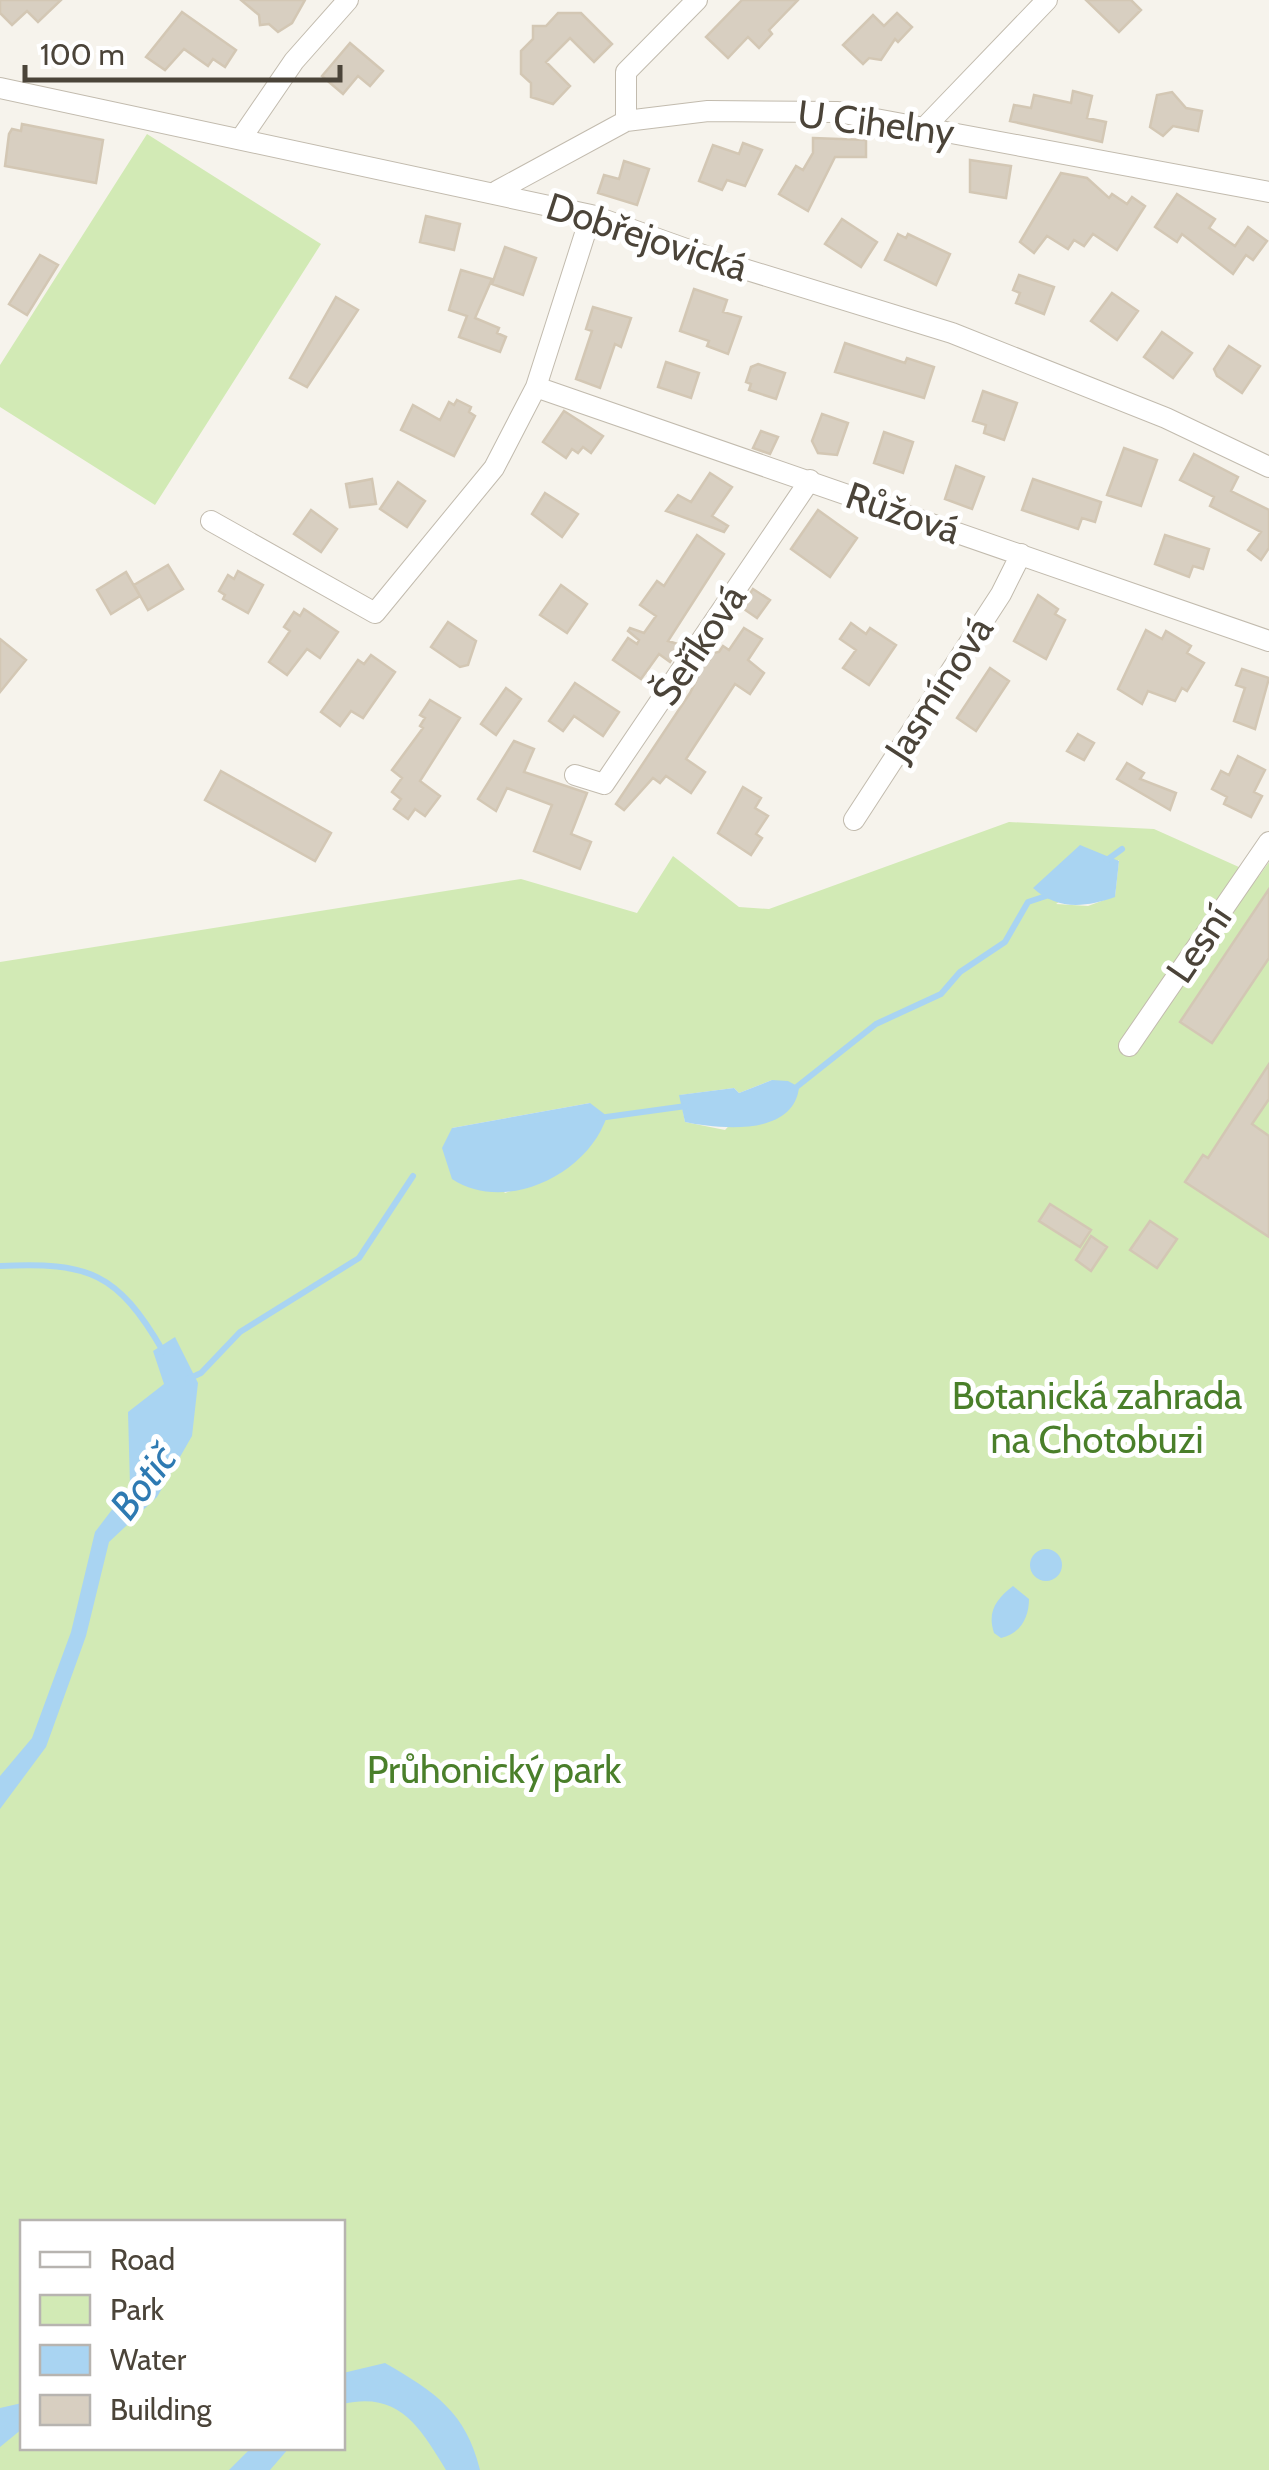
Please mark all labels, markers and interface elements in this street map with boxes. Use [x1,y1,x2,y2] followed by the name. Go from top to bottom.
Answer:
[25,20,340,82] scale bar
[40,36,125,73] text: 100 m
[795,90,957,155] street label: U Cihelny
[541,182,754,291] street label: Dobřejovická
[840,471,966,554] street label: Růžová
[641,576,756,714] street label: Šeříková
[874,607,1003,771] street label: Jasmínová
[1156,896,1241,991] street label: Lesní
[952,1372,1242,1463] park label: Botanická zahrada na Chotobuzi
[99,1433,188,1529] water label: Botič
[367,1746,621,1793] park label: Průhonický park
[20,2220,345,2450] legend
[110,2241,175,2278] text: Road
[110,2291,165,2328] text: Park
[110,2341,187,2378] text: Water
[110,2391,213,2428] text: Building

